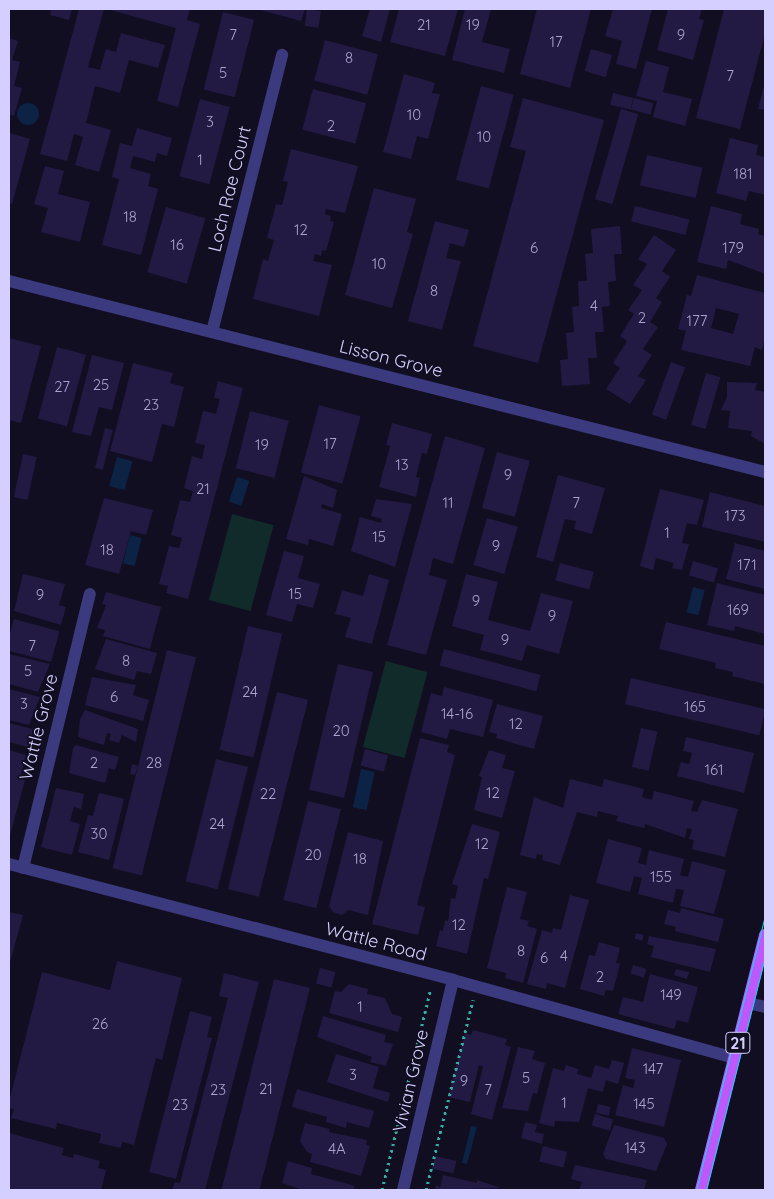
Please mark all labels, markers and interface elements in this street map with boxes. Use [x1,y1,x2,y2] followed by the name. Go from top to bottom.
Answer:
[417,16,431,34] house number: 21
[466,16,480,34] house number: 19
[229,26,237,44] house number: 7
[677,26,685,44] house number: 9
[549,33,563,51] house number: 17
[345,49,353,67] house number: 8
[219,64,227,82] house number: 5
[726,67,734,85] house number: 7
[407,106,421,124] house number: 10
[206,113,214,131] house number: 3
[327,117,335,135] house number: 2
[204,124,256,254] street label: Loch Rae Court
[477,128,491,146] house number: 10
[197,151,203,169] house number: 1
[733,165,753,183] house number: 181
[123,208,137,226] house number: 18
[294,221,308,239] house number: 12
[170,236,184,254] house number: 16
[530,239,538,257] house number: 6
[722,239,744,257] house number: 179
[372,255,386,273] house number: 10
[430,282,438,300] house number: 8
[590,297,598,315] house number: 4
[638,309,646,327] house number: 2
[687,312,707,330] house number: 177
[337,336,445,382] street label: Lisson Grove
[93,376,109,394] house number: 25
[54,378,70,396] house number: 27
[143,396,159,414] house number: 23
[323,435,337,453] house number: 17
[255,436,269,454] house number: 19
[395,456,409,474] house number: 13
[504,466,512,484] house number: 9
[196,480,210,498] house number: 21
[442,494,454,512] house number: 11
[572,494,580,512] house number: 7
[724,507,746,525] house number: 173
[664,524,670,542] house number: 1
[372,528,386,546] house number: 15
[492,537,500,555] house number: 9
[100,541,114,559] house number: 18
[737,556,757,574] house number: 171
[288,585,302,603] house number: 15
[36,586,44,604] house number: 9
[472,592,480,610] house number: 9
[727,601,749,619] house number: 169
[548,607,556,625] house number: 9
[501,631,509,649] house number: 9
[28,637,36,655] house number: 7
[122,652,130,670] house number: 8
[24,662,32,680] house number: 5
[15,672,63,782] street label: Wattle Grove
[242,683,258,701] house number: 24
[110,688,118,706] house number: 6
[20,695,28,713] house number: 3
[684,698,706,716] house number: 165
[441,705,473,723] house number: 14-16
[509,715,523,733] house number: 12
[332,722,350,740] house number: 20
[90,754,98,772] house number: 2
[146,754,162,772] house number: 28
[704,761,724,779] house number: 161
[486,784,500,802] house number: 12
[260,785,276,803] house number: 22
[209,815,225,833] house number: 24
[91,825,107,843] house number: 30
[475,835,489,853] house number: 12
[304,846,322,864] house number: 20
[353,850,367,868] house number: 18
[650,868,672,886] house number: 155
[452,916,466,934] house number: 12
[323,918,429,966] street label: Wattle Road
[517,942,525,960] house number: 8
[560,947,568,965] house number: 4
[540,949,548,967] house number: 6
[596,968,604,986] house number: 2
[660,986,682,1004] house number: 149
[357,998,363,1016] house number: 1
[92,1015,108,1033] house number: 26
[389,1027,433,1135] street label: Vivian Grove
[724,1030,752,1056] road number: 21
[643,1060,663,1078] house number: 147
[349,1066,357,1084] house number: 3
[522,1069,530,1087] house number: 5
[460,1072,468,1090] house number: 9
[259,1080,273,1098] house number: 21
[210,1081,226,1099] house number: 23
[484,1081,492,1099] house number: 7
[561,1094,567,1112] house number: 1
[633,1095,655,1113] house number: 145
[172,1096,188,1114] house number: 23
[624,1139,646,1157] house number: 143
[328,1140,346,1158] house number: 4A

